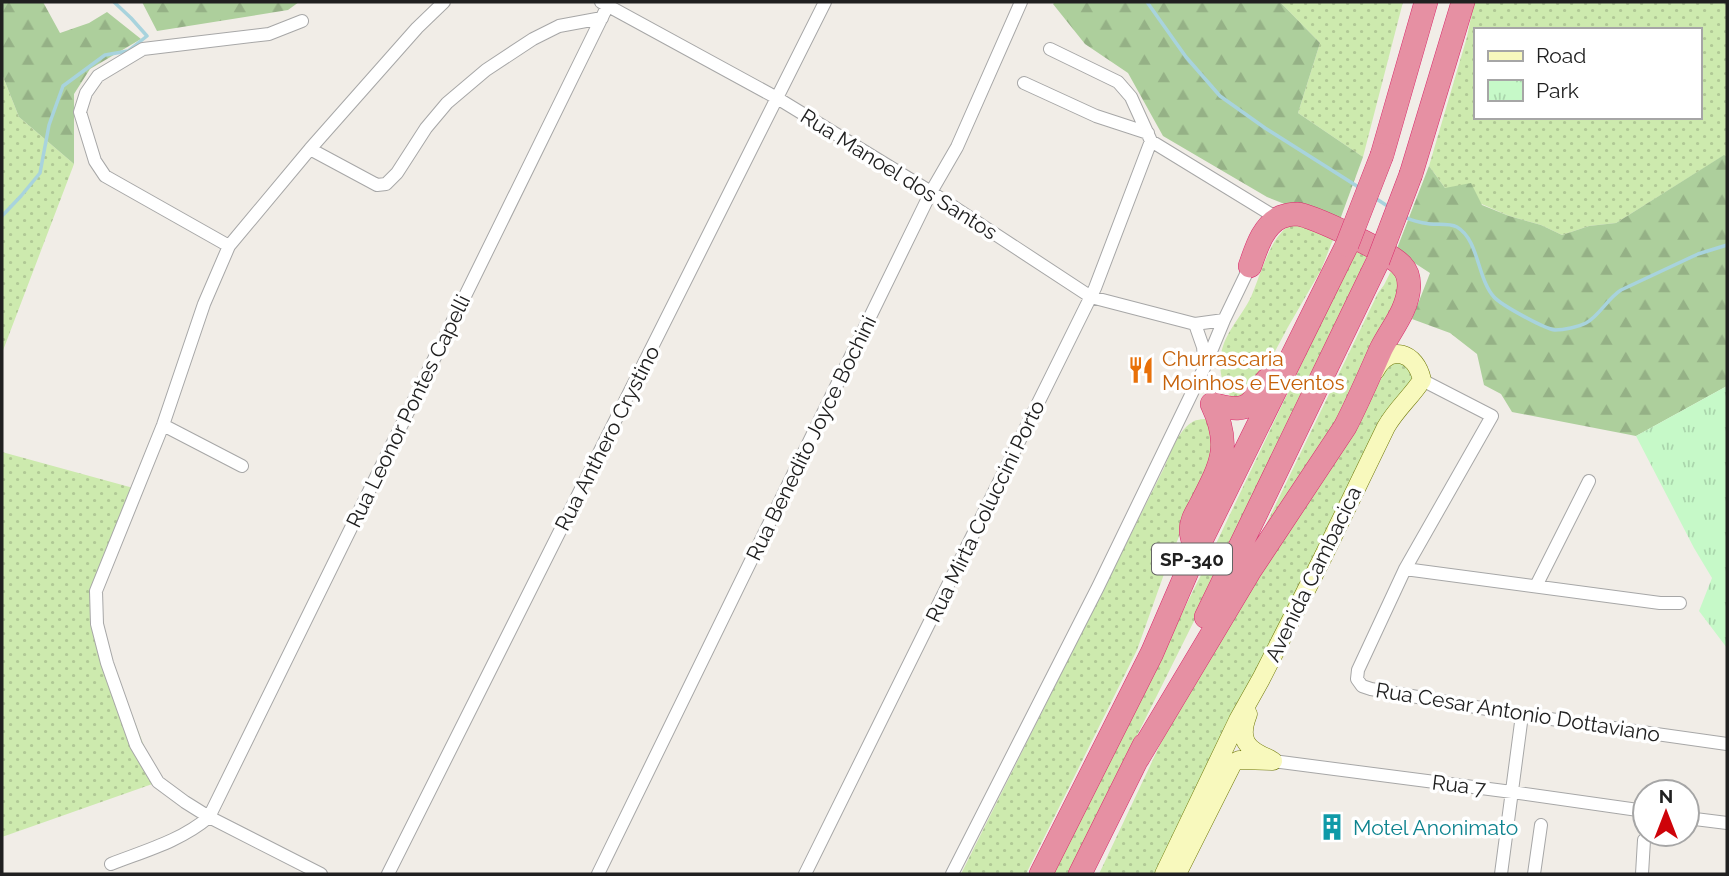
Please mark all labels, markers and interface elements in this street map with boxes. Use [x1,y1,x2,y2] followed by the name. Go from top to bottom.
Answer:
[1474,28,1701,119] legend
[1536,43,1586,68] text: Road
[1536,78,1579,103] text: Park
[796,103,1002,245] street label: Rua Manoel dos Santos
[341,291,475,531] street label: Rua Leonor Pontes Capelli
[741,312,881,564] street label: Rua Benedito Joyce Bochini
[549,341,665,535] street label: Rua Anthero Crystino
[1162,346,1345,395] place label: Churrascaria Moinhos e Eventos
[1126,355,1156,385] restaurant icon: Churrascaria Moinhos e Eventos
[920,396,1050,626] street label: Rua Mirta Coluccini Porto
[1260,482,1366,666] street label: Avenida Cambacica
[1152,544,1232,574] road number: SP-340
[1374,677,1662,747] street label: Rua Cesar Antonio Dottaviano
[1431,769,1488,801] street label: Rua 7
[1631,778,1701,848] north arrow
[1659,785,1673,807] text: N
[1317,812,1347,842] building icon: Motel Anonimato
[1353,815,1518,840] place label: Motel Anonimato

